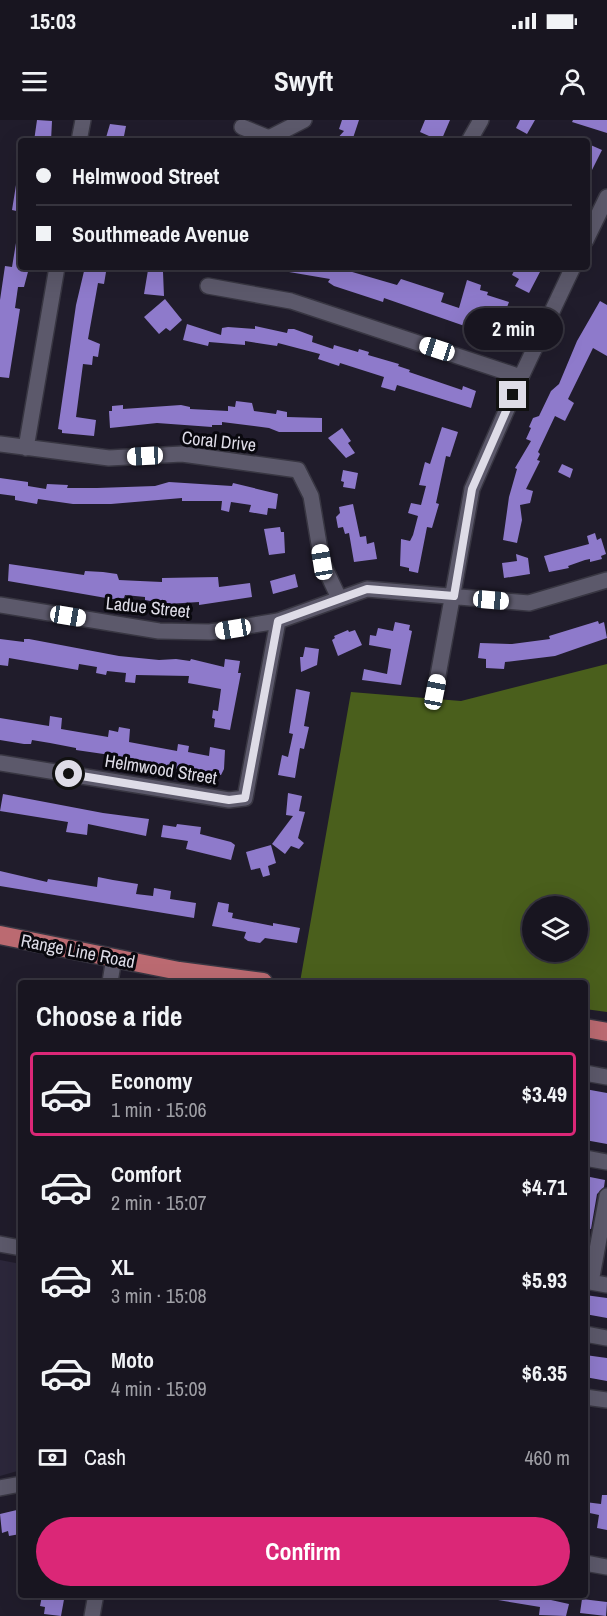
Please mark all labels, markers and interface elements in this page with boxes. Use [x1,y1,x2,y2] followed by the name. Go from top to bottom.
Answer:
[30,6,76,36] text: 15:03
[274,63,333,99] text: Swyft
[18,65,51,98] icon: menu
[556,65,589,98] icon: person
[72,161,219,191] text: Helmwood Street
[72,219,249,249] text: Southmeade Avenue
[464,308,562,350] callout: 2 min
[492,315,535,342] text: 2 min
[417,335,457,363] car
[499,381,526,408] route end
[181,425,257,457] street label: Coral Drive
[127,446,163,466] car
[310,543,334,581] car
[472,589,510,611] car
[105,590,191,624] street label: Ladue Street
[49,604,87,628] car
[214,617,252,641] car
[423,673,447,711] car
[103,748,219,790] street label: Helmwood Street
[55,760,82,787] route start
[522,896,588,962] map controls
[522,896,588,962] button: layers
[19,928,137,974] street label: Range Line Road
[36,998,182,1034] text: Choose a ride
[111,1066,192,1096] text: Economy
[39,1067,93,1121] icon: car
[522,1079,567,1109] text: $3.49
[111,1096,207,1123] text: 1 min · 15:06
[111,1159,181,1189] text: Comfort
[39,1160,93,1214] icon: car
[522,1172,567,1202] text: $4.71
[111,1189,207,1216] text: 2 min · 15:07
[111,1252,134,1282] text: XL
[39,1253,93,1307] icon: car
[522,1265,567,1295] text: $5.93
[111,1282,207,1309] text: 3 min · 15:08
[111,1345,154,1375] text: Moto
[39,1346,93,1400] icon: car
[522,1358,567,1388] text: $6.35
[111,1375,207,1402] text: 4 min · 15:09
[36,1441,69,1474] icon: cash
[84,1442,126,1472] text: Cash
[524,1444,570,1471] text: 460 m
[36,1517,570,1586] button: Confirm

